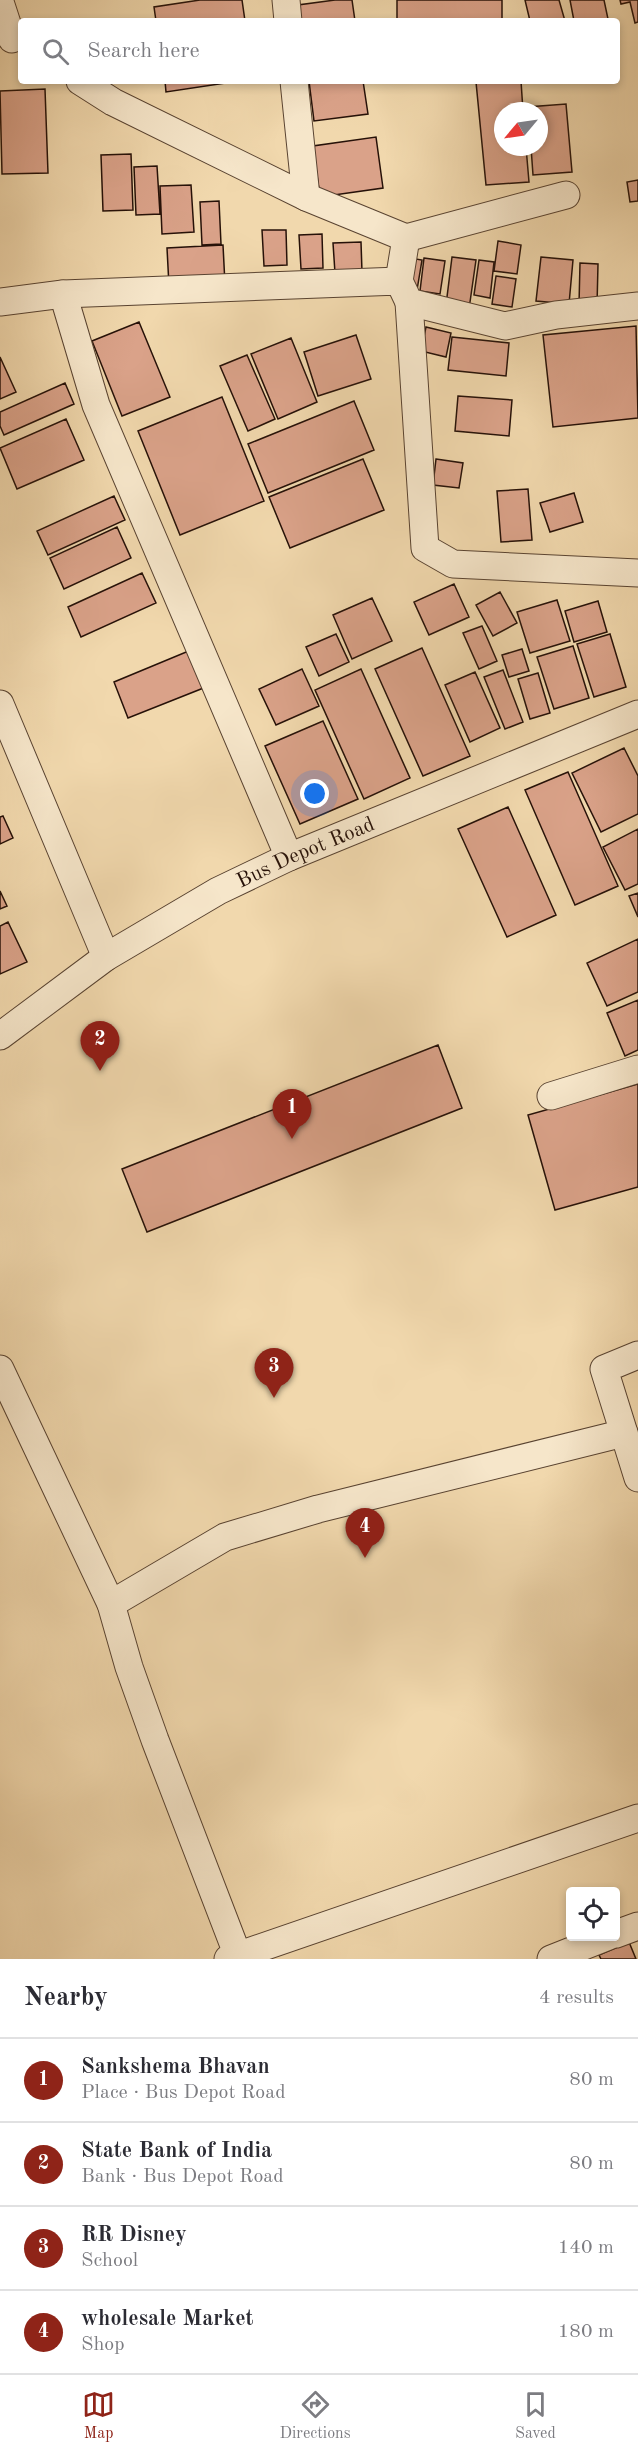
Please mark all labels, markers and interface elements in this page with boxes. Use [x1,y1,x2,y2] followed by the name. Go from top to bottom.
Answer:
[18,18,620,84] search box
[39,35,72,68] icon: search
[87,40,200,62] text: Search here
[494,102,548,156] north arrow
[300,779,329,808] your location
[234,814,378,892] street label: Bus Depot Road
[80,1022,120,1071] pin: 2
[272,1090,312,1139] pin: 1
[254,1348,294,1398] pin: 3
[346,1508,385,1558] pin: 4
[566,1887,620,1941] map controls
[566,1887,620,1941] button: locate
[24,1985,108,2011] text: Nearby
[539,1988,614,2008] text: 4 results
[81,2056,270,2078] text: Sankshema Bhavan
[38,2070,49,2090] text: 1
[569,2070,614,2090] text: 80 m
[81,2083,286,2103] text: Place · Bus Depot Road
[81,2140,272,2162] text: State Bank of India
[38,2154,49,2174] text: 2
[569,2154,614,2174] text: 80 m
[81,2167,284,2187] text: Bank · Bus Depot Road
[81,2224,187,2246] text: RR Disney
[38,2238,49,2258] text: 3
[558,2238,614,2258] text: 140 m
[81,2251,138,2271] text: School
[81,2308,254,2330] text: wholesale Market
[38,2322,49,2342] text: 4
[558,2322,614,2342] text: 180 m
[81,2335,125,2355] text: Shop
[82,2388,115,2444] tab: Map
[280,2388,351,2444] tab: Directions
[515,2388,556,2444] tab: Saved

